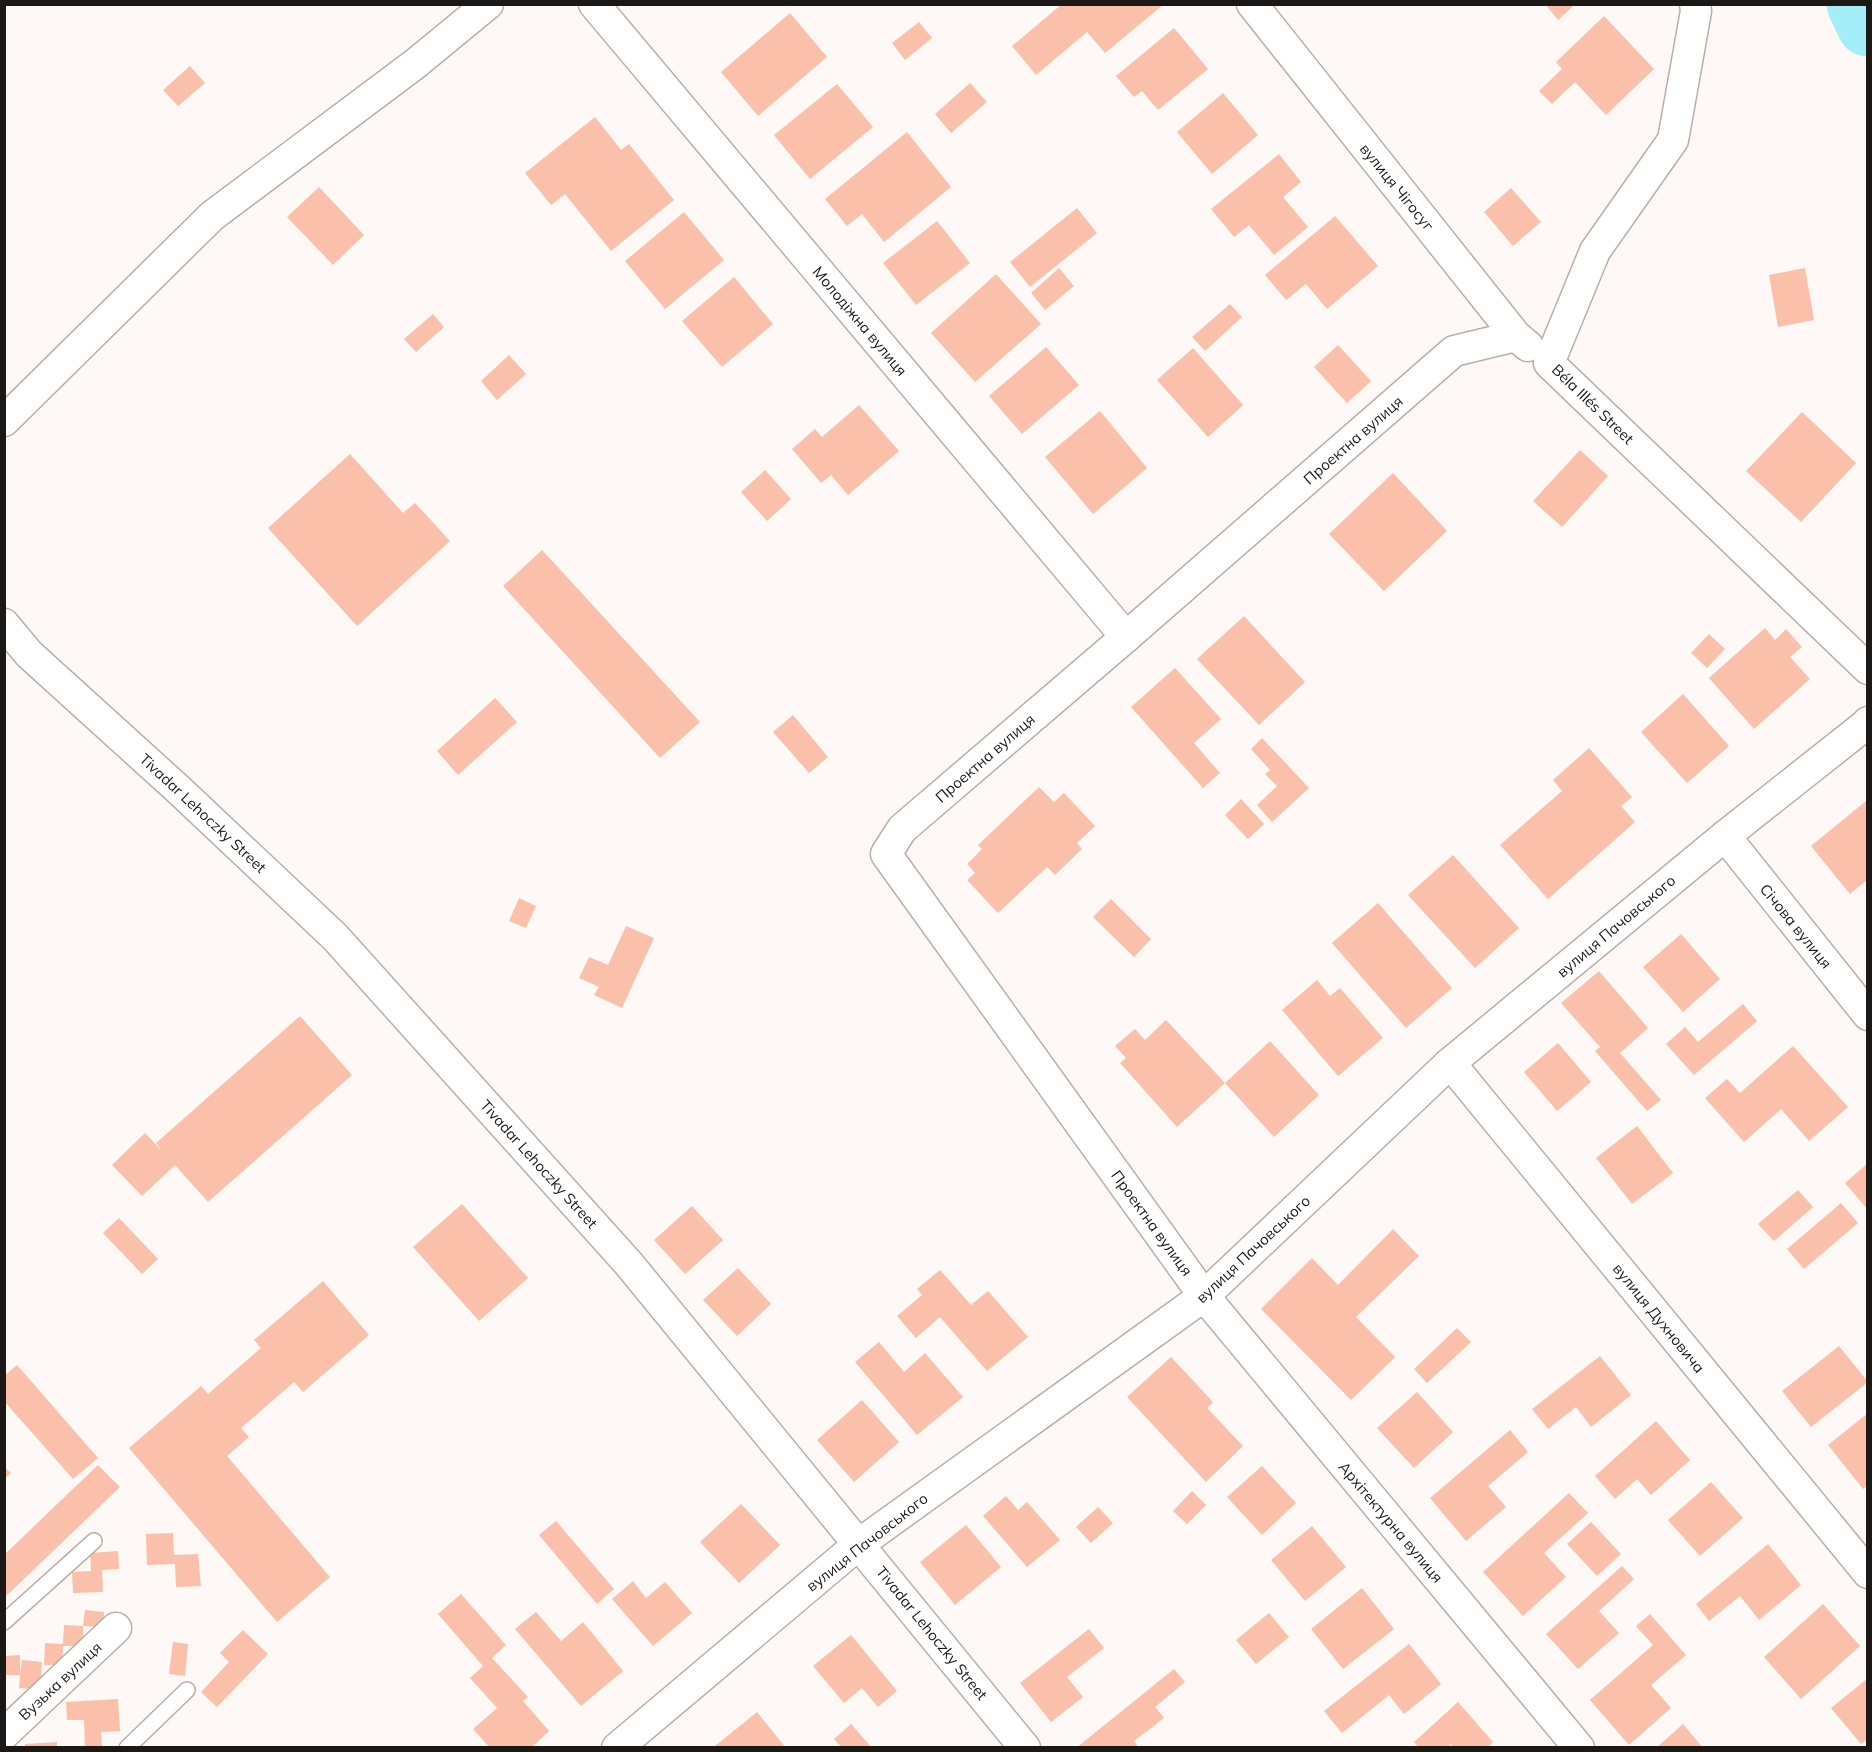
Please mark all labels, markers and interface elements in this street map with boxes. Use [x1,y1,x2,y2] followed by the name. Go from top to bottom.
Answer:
[1356,139,1438,235] street label: вулиця Чігосуг
[809,262,911,380] street label: Молодіжна вулиця
[1548,360,1638,448] street label: Béla Illés Street
[1299,392,1407,488] street label: Проектна вулиця
[931,710,1039,806] street label: Проектна вулиця
[136,749,270,877] street label: Tivadar Lehoczky Street
[1553,871,1679,981] street label: вулиця Пачовського
[1756,880,1836,972] street label: Січова вулиця
[476,1096,602,1232] street label: Tivadar Lehoczky Street
[1107,1167,1197,1279] street label: Проектна вулиця
[1192,1191,1314,1307] street label: вулиця Пачовського
[1609,1259,1709,1377] street label: вулиця Духновича
[1335,1458,1447,1586] street label: Архітектурна вулиця
[802,1489,932,1595] street label: вулиця Пачовського
[872,1562,992,1704] street label: Tivadar Lehoczky Street
[15,1638,105,1724] street label: Вузька вулиця

